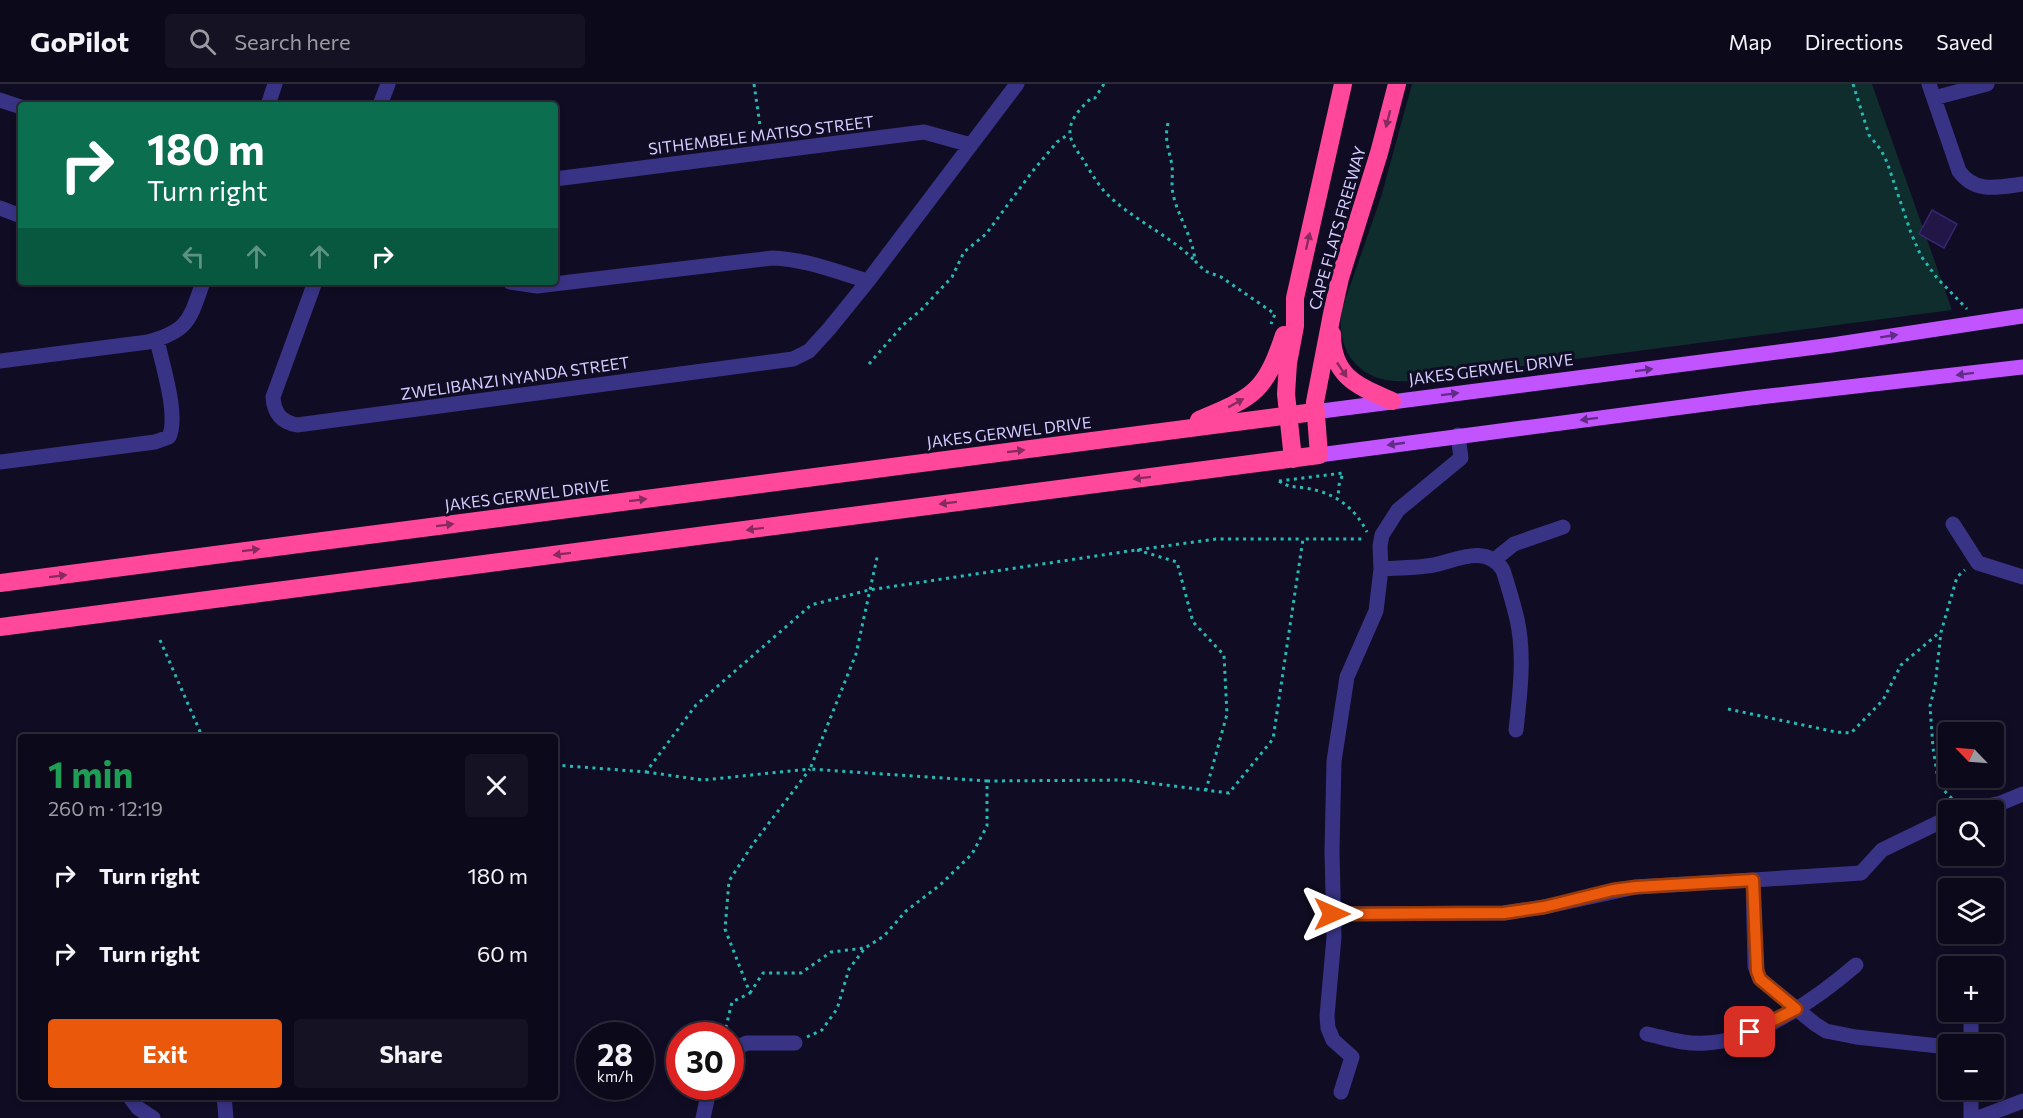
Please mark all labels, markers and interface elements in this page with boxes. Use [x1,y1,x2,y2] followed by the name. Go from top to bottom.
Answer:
[165,14,585,68] search box
[30,24,129,58] text: GoPilot
[186,25,219,58] icon: search
[234,28,351,55] text: Search here
[1729,29,1772,54] text: Map
[1805,29,1903,54] text: Directions
[1936,29,1993,54] text: Saved
[1383,110,1393,128] one-way arrow
[647,111,875,158] street label: SITHEMBELE MATISO STREET
[147,122,265,174] text: 180 m
[48,126,126,204] icon: right
[1304,143,1369,312] street label: CAPE FLATS FREEWAY
[147,174,267,207] text: Turn right
[1304,232,1314,251] one-way arrow
[177,240,210,273] icon: left
[240,240,273,273] icon: ahead
[303,240,336,273] icon: ahead
[366,240,399,273] icon: right
[1880,331,1899,340] one-way arrow
[1408,349,1574,388] street label: JAKES GERWEL DRIVE
[399,352,631,403] street label: ZWELIBANZI NYANDA STREET
[1337,361,1348,378] one-way arrow
[1634,365,1653,375] one-way arrow
[1955,369,1974,378] one-way arrow
[1441,389,1460,399] one-way arrow
[1228,398,1245,408] one-way arrow
[926,412,1092,451] street label: JAKES GERWEL DRIVE
[1580,414,1599,423] one-way arrow
[1386,440,1405,449] one-way arrow
[1006,446,1025,455] one-way arrow
[1132,473,1151,483] one-way arrow
[444,475,610,514] street label: JAKES GERWEL DRIVE
[629,495,648,504] one-way arrow
[939,499,958,508] one-way arrow
[435,520,454,530] one-way arrow
[745,524,764,533] one-way arrow
[242,546,261,555] one-way arrow
[552,549,571,558] one-way arrow
[49,571,68,580] one-way arrow
[1938,722,2004,788] north arrow
[1938,722,2004,1100] map controls
[48,751,133,795] text: 1 min
[465,754,528,817] button: close
[48,796,163,820] text: 260 m · 12:19
[1938,800,2004,866] button: search
[48,859,81,892] icon: right
[99,862,200,889] text: Turn right
[467,862,528,889] text: 180 m
[1938,878,2004,944] button: layers
[1300,882,1364,946] position arrow
[48,937,81,970] icon: right
[99,940,200,967] text: Turn right
[477,940,528,967] text: 60 m
[1938,956,2004,1022] button: +
[1724,1006,1775,1057] pin
[1733,1015,1766,1048] icon: arrive
[48,1019,282,1088] button: Exit
[294,1019,528,1088] button: Share
[666,1022,744,1100] speed limit sign: 30
[1938,1034,2004,1100] button: −
[597,1035,633,1072] text: 28
[597,1067,633,1085] text: km/h

